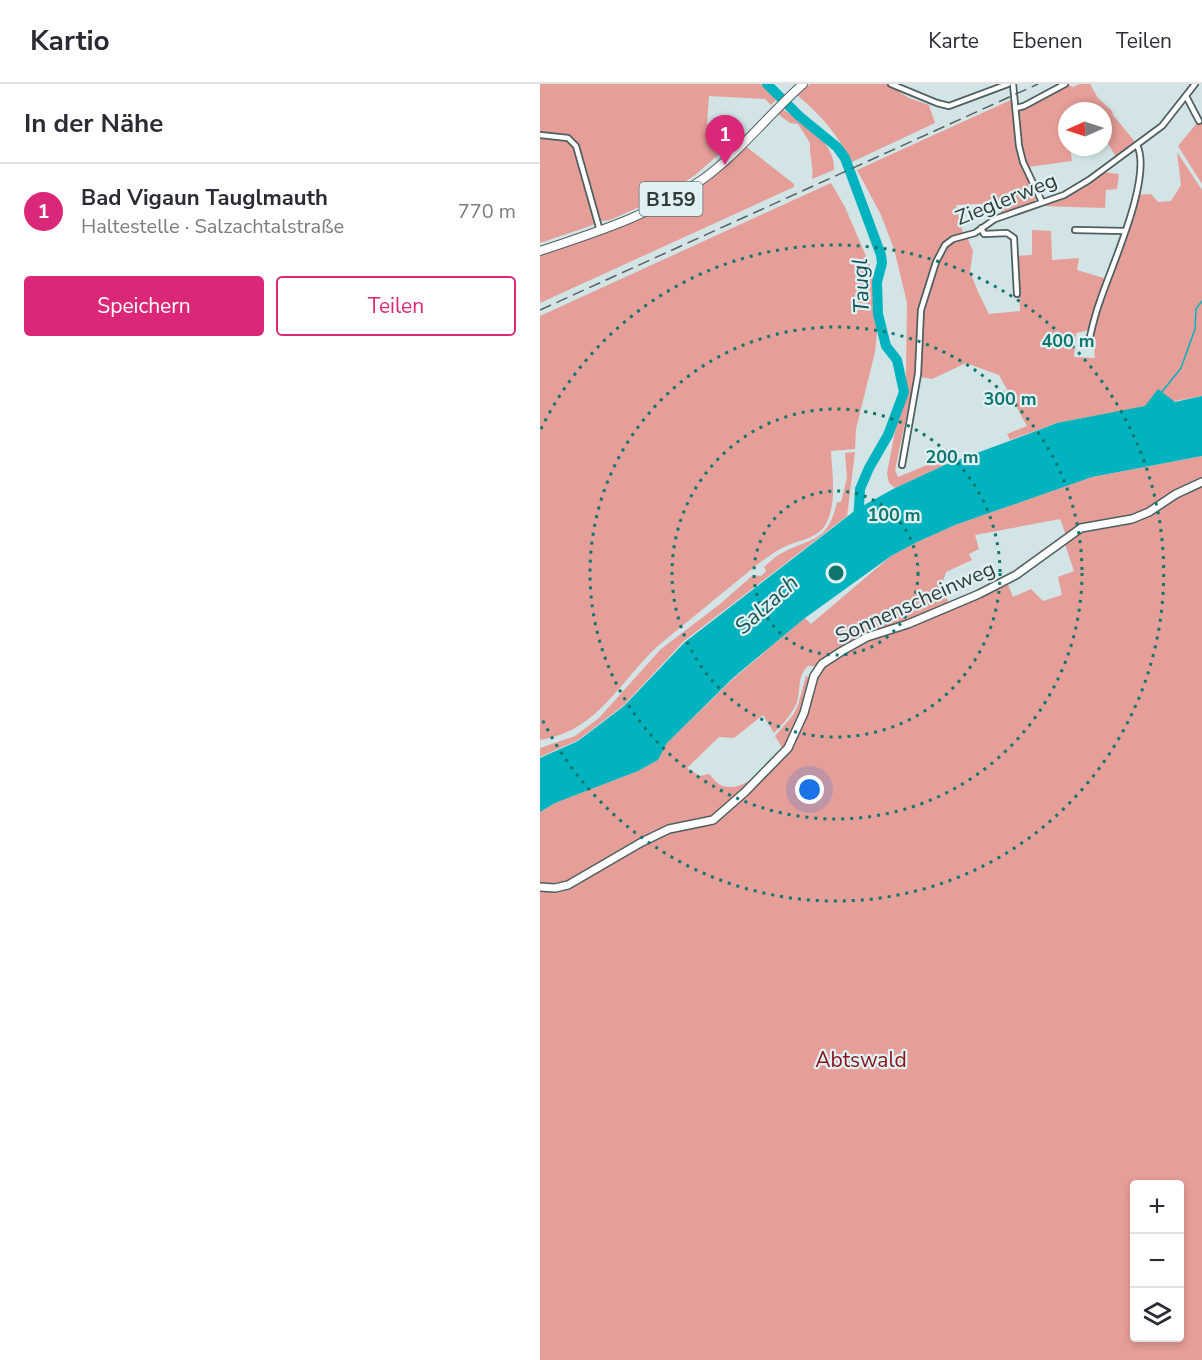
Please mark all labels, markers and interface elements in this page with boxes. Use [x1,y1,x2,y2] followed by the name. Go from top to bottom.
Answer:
[30,22,110,60] text: Kartio
[928,27,979,55] text: Karte
[1012,27,1083,55] text: Ebenen
[1116,27,1172,55] text: Teilen
[1058,102,1112,156] north arrow
[24,106,163,141] text: In der Nähe
[706,116,744,165] pin: 1
[951,166,1061,232] street label: Zieglerweg
[640,182,702,216] road number: B159
[81,183,328,213] text: Bad Vigaun Tauglmauth
[38,198,50,225] text: 1
[458,198,516,225] text: 770 m
[81,213,344,240] text: Haltestelle · Salzachtalstraße
[845,258,877,314] water label: Taugl
[24,276,264,336] button: Speichern
[276,276,516,336] button: Teilen
[1041,329,1095,353] text: 400 m
[983,387,1037,411] text: 300 m
[925,445,979,469] text: 200 m
[867,503,921,527] text: 100 m
[831,554,999,650] street label: Sonnenscheinweg
[826,563,846,583] centre of rings
[728,568,805,641] water label: Salzach
[795,775,824,804] your location
[815,1046,907,1074] park label: Abtswald
[1130,1180,1184,1342] map controls
[1130,1180,1184,1234] button: +
[1130,1234,1184,1288] button: −
[1130,1288,1184,1342] button: layers

